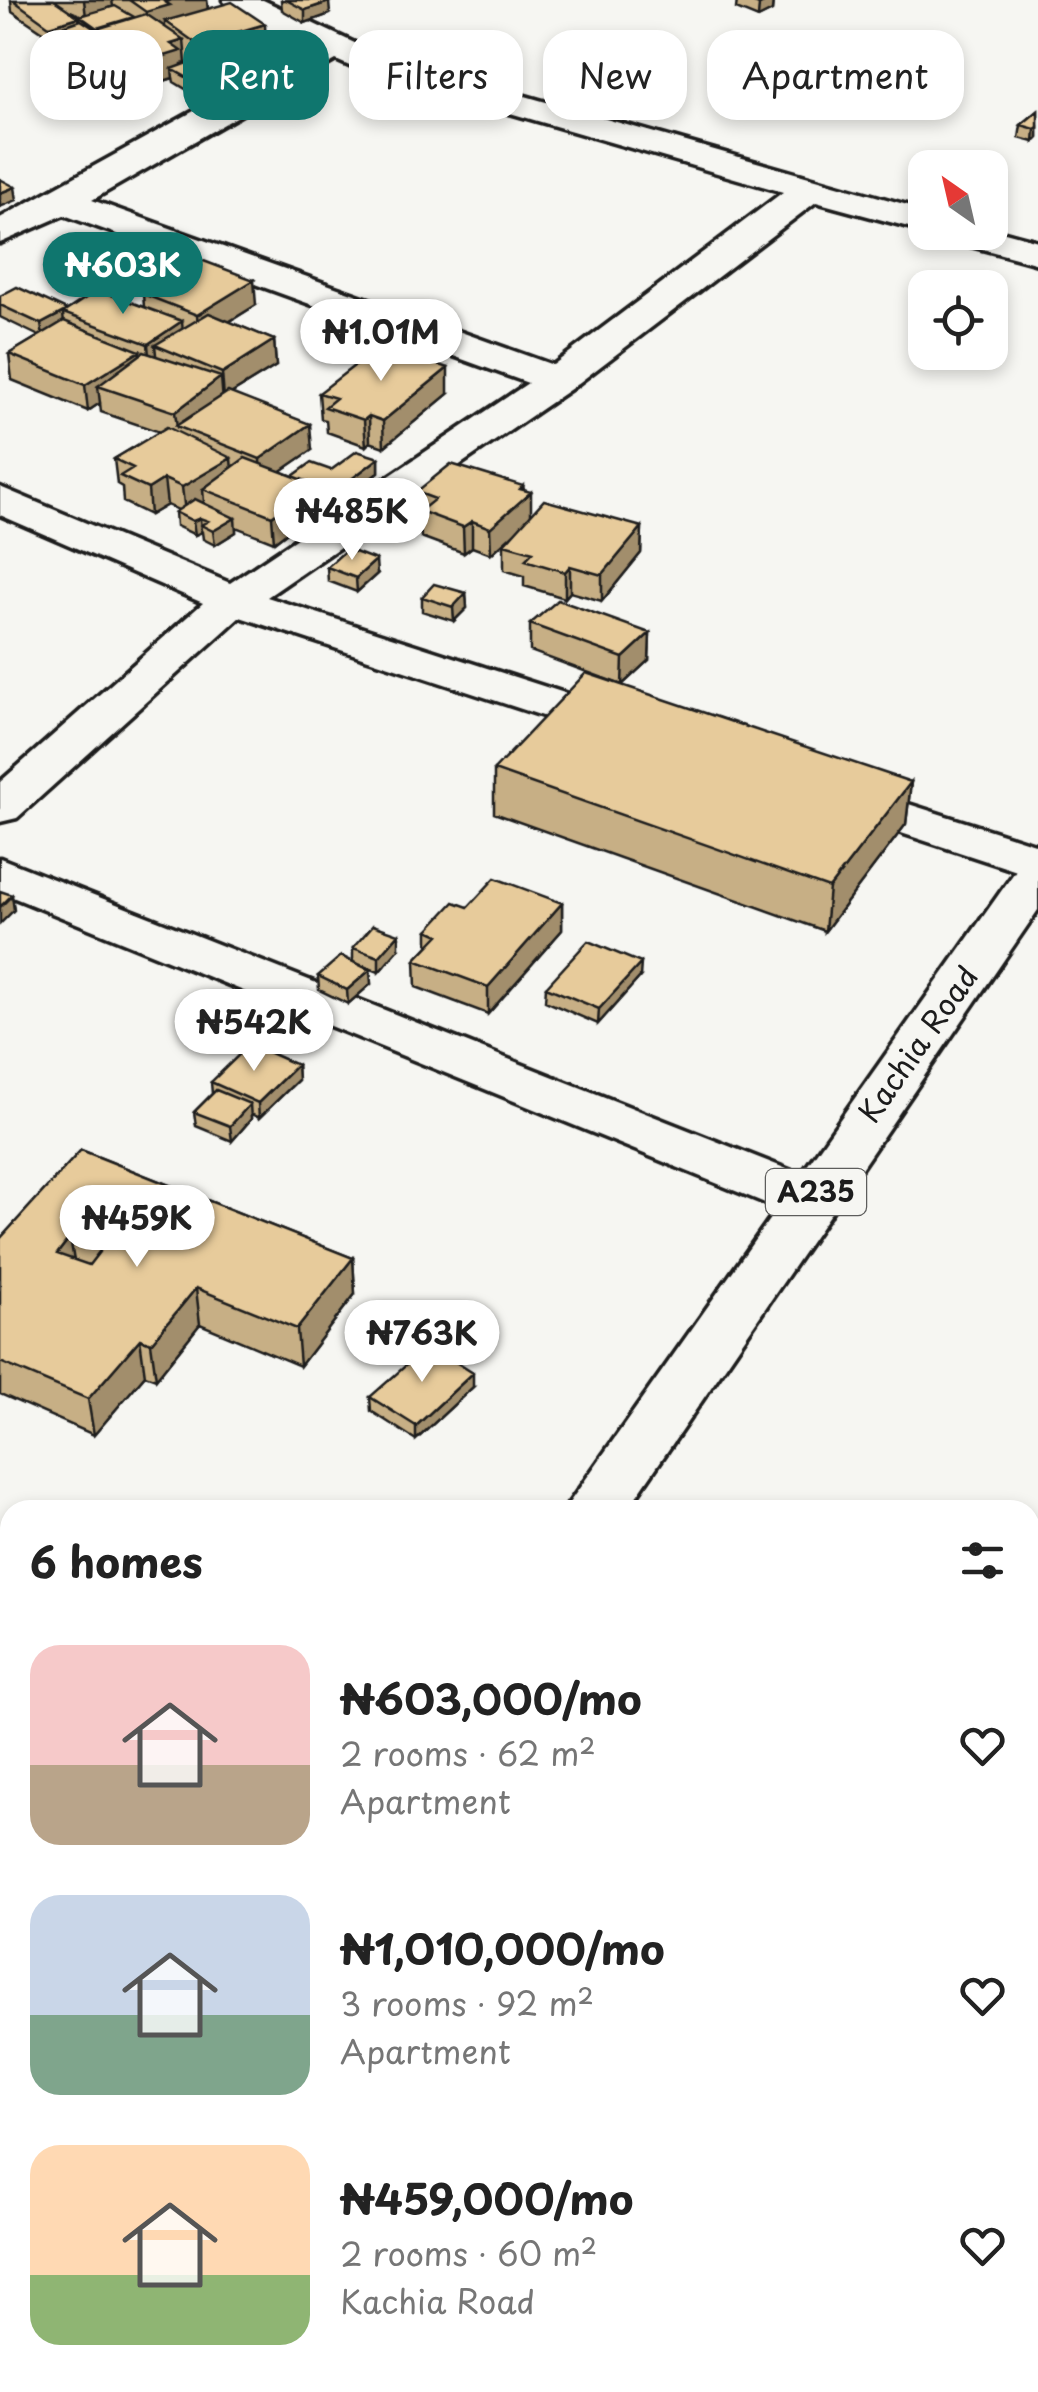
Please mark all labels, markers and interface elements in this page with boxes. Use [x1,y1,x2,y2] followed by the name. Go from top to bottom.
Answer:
[30,30,163,120] chip: Buy
[183,30,329,120] chip: Rent
[349,30,523,120] chip: Filters
[543,30,687,120] chip: New
[707,30,964,120] chip: Apartment
[908,150,1008,250] north arrow
[908,150,1008,370] map controls
[53,232,193,317] pin: ₦603K
[65,240,181,288] text: ₦603K
[908,270,1008,370] button: locate
[300,299,462,384] pin: ₦1.01M
[322,307,440,355] text: ₦1.01M
[282,478,422,563] pin: ₦485K
[296,486,408,534] text: ₦485K
[846,956,988,1131] street label: Kachia Road
[184,989,324,1074] pin: ₦542K
[197,997,311,1045] text: ₦542K
[766,1169,866,1215] road number: A235
[67,1185,207,1270] pin: ₦459K
[82,1193,192,1241] text: ₦459K
[352,1300,492,1385] pin: ₦763K
[366,1308,478,1356] text: ₦763K
[30,1529,203,1592] text: 6 homes
[955,1533,1010,1588] icon: filters
[340,1666,642,1729] text: ₦603,000/mo
[110,1685,230,1805] icon: home
[955,1718,1010,1773] icon: heart
[340,1729,596,1777] text: 2 rooms · 62 m²
[340,1777,511,1825] text: Apartment
[340,1916,665,1979] text: ₦1,010,000/mo
[110,1935,230,2055] icon: home
[955,1968,1010,2023] icon: heart
[340,1979,594,2027] text: 3 rooms · 92 m²
[340,2027,511,2075] text: Apartment
[340,2166,633,2229] text: ₦459,000/mo
[110,2185,230,2305] icon: home
[955,2218,1010,2273] icon: heart
[340,2229,597,2277] text: 2 rooms · 60 m²
[340,2277,535,2325] text: Kachia Road

